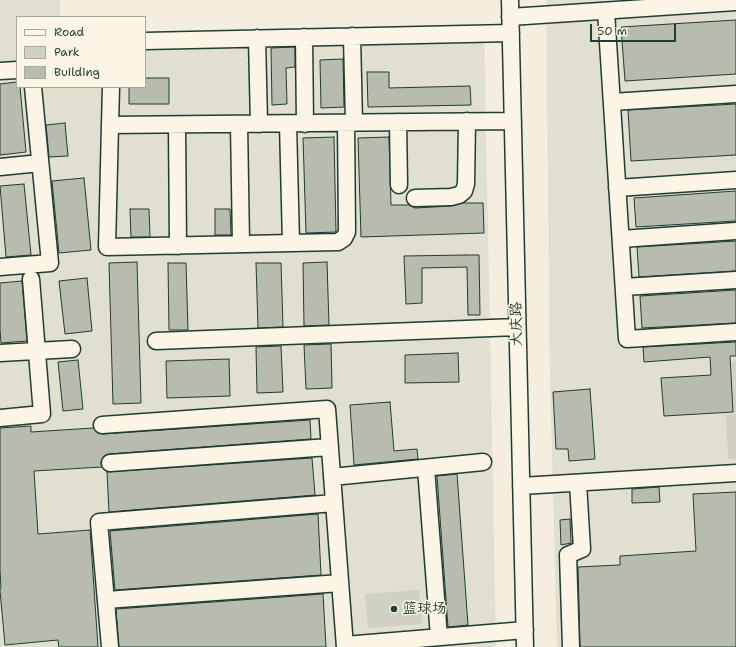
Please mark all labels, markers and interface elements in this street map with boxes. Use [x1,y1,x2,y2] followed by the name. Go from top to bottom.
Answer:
[16,16,146,88] legend
[592,16,678,42] scale bar
[597,23,627,39] text: 50 m
[54,24,84,40] text: Road
[54,44,80,60] text: Park
[54,64,100,80] text: Building
[508,301,526,347] street label: 大庆路
[402,600,447,618] place label: 篮球场
[389,604,399,614] marker: 篮球场

